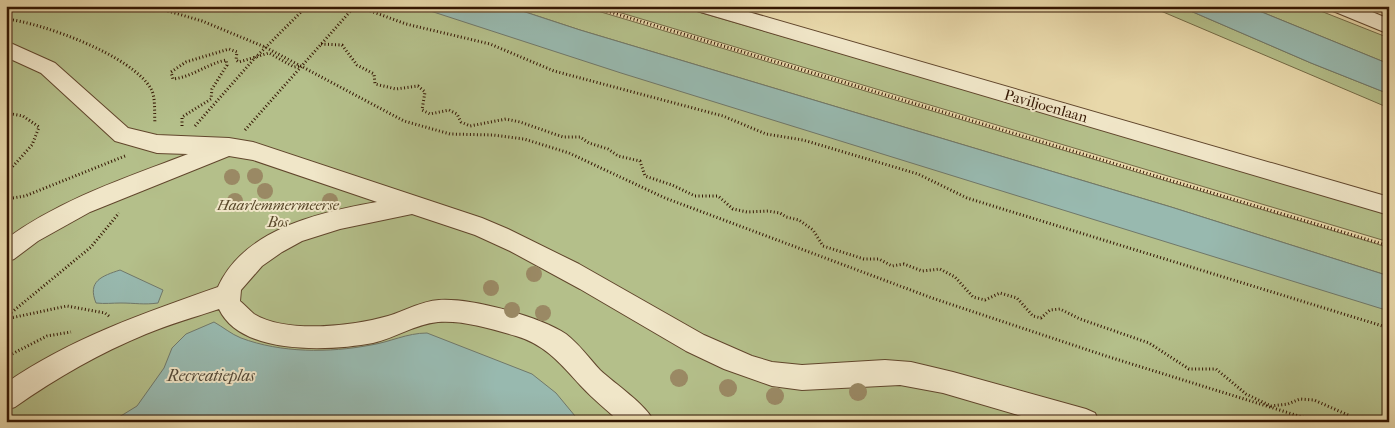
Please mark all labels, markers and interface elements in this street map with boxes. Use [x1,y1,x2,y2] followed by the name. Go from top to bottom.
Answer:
[1002,86,1090,127] street label: Paviljoenlaan
[216,196,340,231] park label: Haarlemmermeerse Bos
[166,366,256,385] water label: Recreatieplas

